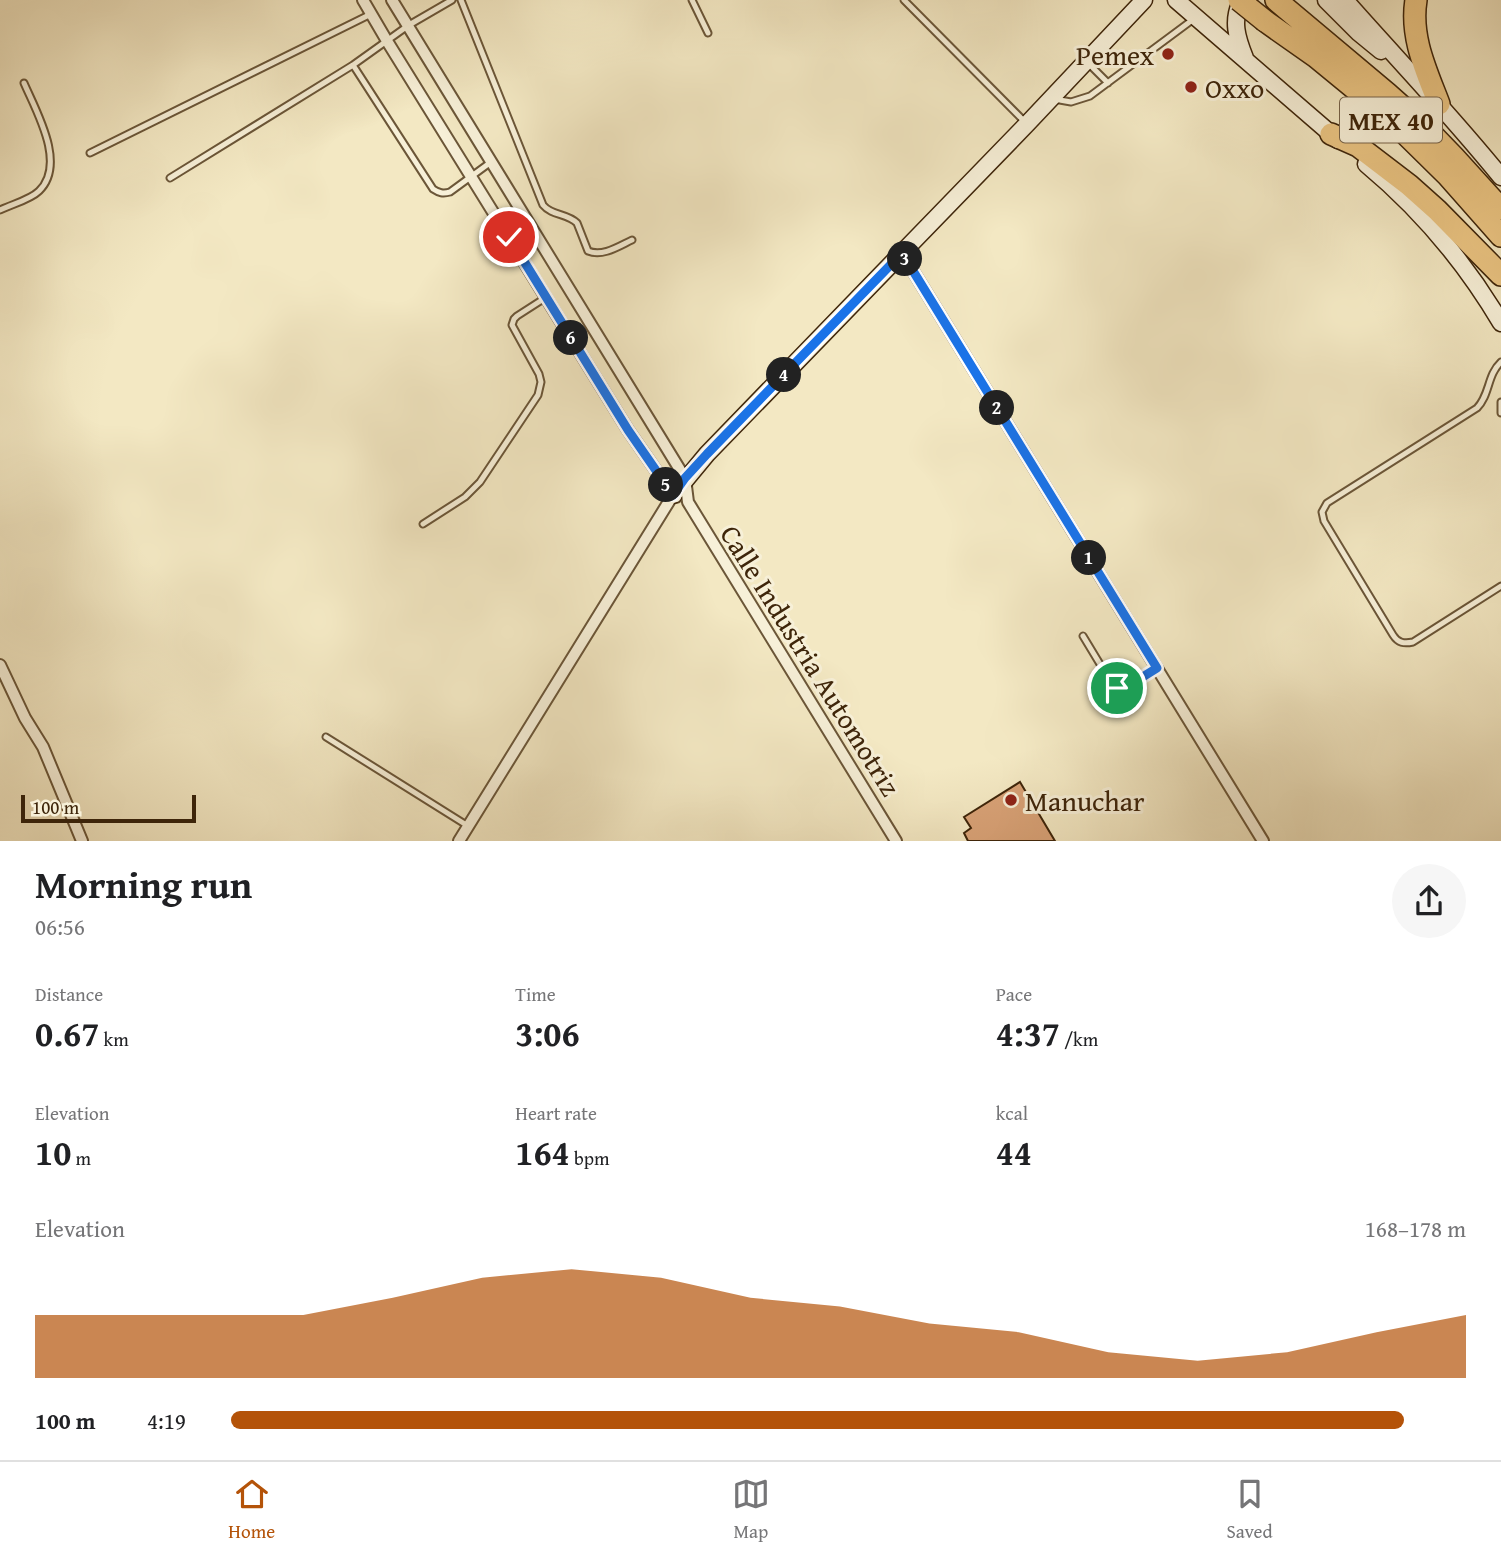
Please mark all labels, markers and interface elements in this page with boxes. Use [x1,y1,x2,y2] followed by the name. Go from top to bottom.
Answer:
[1076,34,1155,75] place label: Pemex
[1160,46,1176,62] marker: Pemex
[1205,67,1264,108] place label: Oxxo
[1183,79,1199,95] marker: Oxxo
[1340,97,1442,142] road number: MEX 40
[479,207,539,267] pin
[490,218,528,256] icon: check
[888,242,922,276] pin: 3
[900,244,909,272] text: 3
[554,320,588,356] pin: 6
[566,323,575,351] text: 6
[766,358,802,392] pin: 4
[779,360,788,388] text: 4
[979,390,1014,426] pin: 2
[992,393,1001,421] text: 2
[648,468,684,503] pin: 5
[661,470,670,498] text: 5
[711,517,911,803] street label: Calle Industria Automotriz
[1072,540,1106,576] pin: 1
[1084,543,1093,571] text: 1
[1087,658,1147,718] pin
[1098,669,1136,707] icon: arrive
[1025,780,1145,821] place label: Manuchar
[21,792,196,823] scale bar
[1003,792,1019,808] marker: Manuchar
[32,793,79,821] text: 100 m
[35,856,252,912] text: Morning run
[1392,864,1466,938] button: share
[35,910,85,943] text: 06:56
[35,980,103,1008] text: Distance
[515,980,556,1008] text: Time
[996,980,1032,1008] text: Pace
[35,1008,99,1059] text: 0.67
[515,1008,580,1059] text: 3:06
[996,1008,1060,1059] text: 4:37
[99,1025,129,1053] text: km
[1060,1025,1098,1053] text: /km
[35,1099,109,1127] text: Elevation
[515,1099,597,1127] text: Heart rate
[996,1099,1028,1127] text: kcal
[35,1127,71,1178] text: 10
[515,1127,570,1178] text: 164
[996,1127,1032,1178] text: 44
[71,1144,91,1172] text: m
[570,1144,610,1172] text: bpm
[35,1212,125,1245] text: Elevation
[1365,1212,1466,1245] text: 168–178 m
[35,1404,96,1437] text: 100 m
[147,1404,186,1437] text: 4:19
[228,1475,275,1545] tab: Home
[732,1475,770,1545] tab: Map
[1227,1475,1273,1545] tab: Saved

